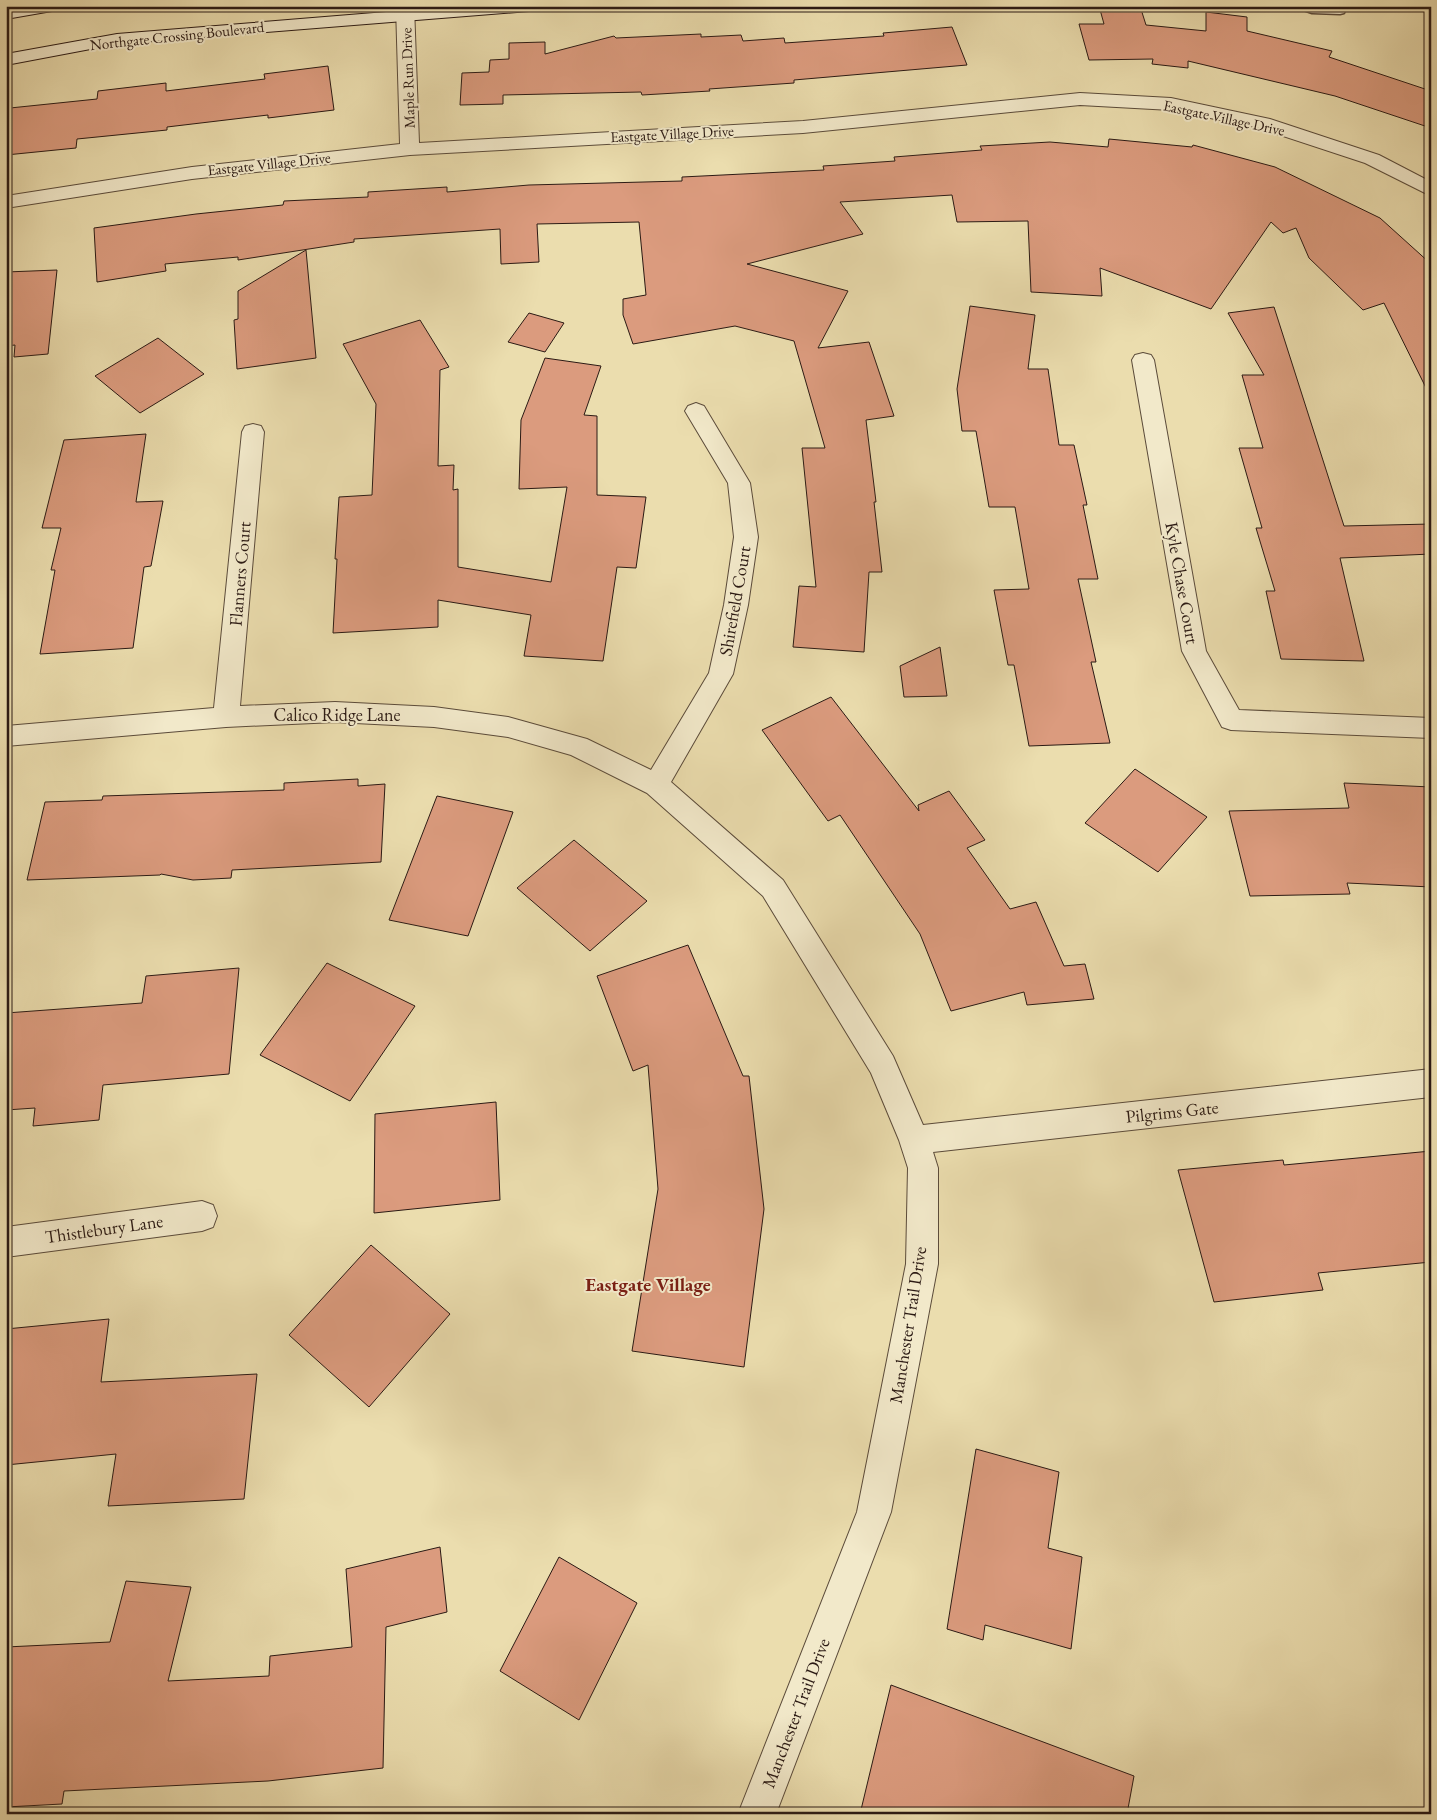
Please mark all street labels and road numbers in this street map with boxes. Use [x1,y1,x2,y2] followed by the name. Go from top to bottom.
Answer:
[89,17,265,54] street label: Northgate Crossing Boulevard
[396,27,419,129] street label: Maple Run Drive
[1162,95,1287,140] street label: Eastgate Village Drive
[610,121,734,146] street label: Eastgate Village Drive
[206,148,332,179] street label: Eastgate Village Drive
[223,520,256,627] street label: Flanners Court
[1160,520,1205,646] street label: Kyle Chase Court
[714,544,756,658] street label: Shirefield Court
[273,703,401,726] street label: Calico Ridge Lane
[1124,1095,1220,1128] street label: Pilgrims Gate
[43,1209,164,1248] street label: Thistlebury Lane
[884,1245,931,1405] street label: Manchester Trail Drive
[756,1635,835,1791] street label: Manchester Trail Drive

